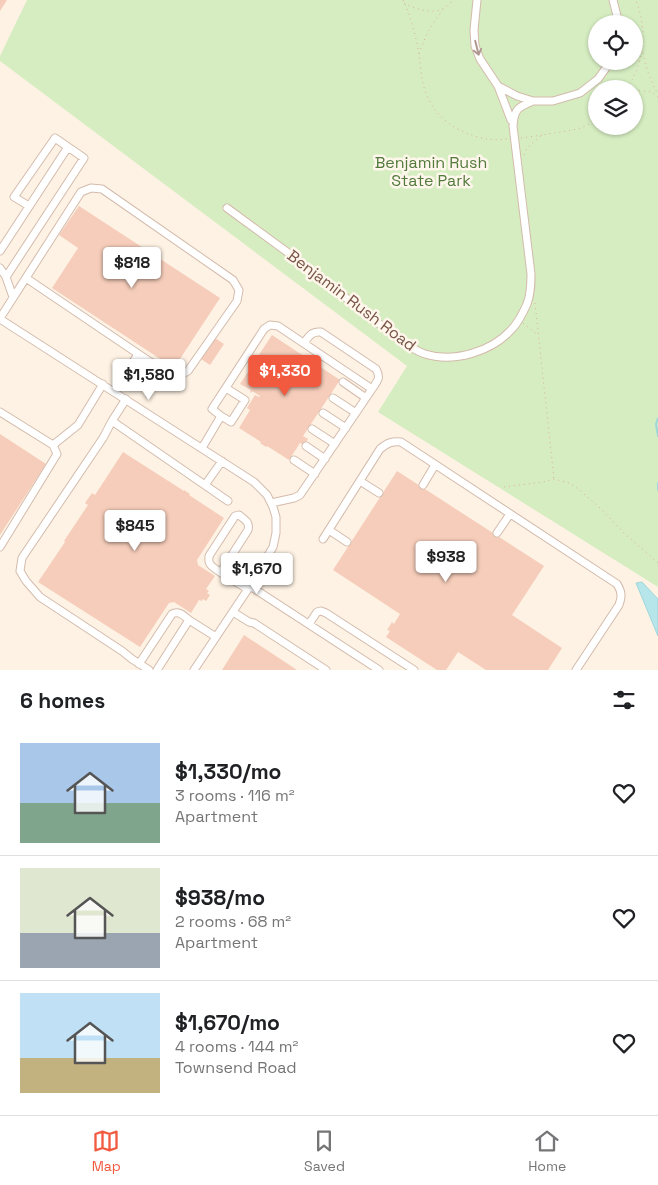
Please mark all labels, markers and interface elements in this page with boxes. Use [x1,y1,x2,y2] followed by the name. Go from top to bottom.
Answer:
[588,15,643,135] map controls
[588,15,643,70] button: locate
[473,40,482,56] one-way arrow
[588,80,643,135] button: layers
[375,152,487,191] park label: Benjamin Rush State Park
[283,245,420,356] street label: Benjamin Rush Road
[102,246,162,289] pin: $818
[114,252,150,273] text: $818
[244,354,326,397] pin: $1,330
[108,358,190,401] pin: $1,580
[259,360,311,381] text: $1,330
[123,364,175,385] text: $1,580
[105,510,165,552] pin: $845
[115,515,155,536] text: $845
[416,540,476,583] pin: $938
[427,546,465,567] text: $938
[216,552,298,595] pin: $1,670
[232,558,282,579] text: $1,670
[610,686,638,714] icon: filters
[20,687,105,714] text: 6 homes
[175,758,281,785] text: $1,330/mo
[60,763,120,823] icon: home
[610,779,638,807] icon: heart
[175,785,295,806] text: 3 rooms · 116 m²
[175,806,258,827] text: Apartment
[175,884,265,911] text: $938/mo
[60,888,120,948] icon: home
[610,904,638,932] icon: heart
[175,911,291,932] text: 2 rooms · 68 m²
[175,932,258,953] text: Apartment
[175,1009,280,1036] text: $1,670/mo
[60,1013,120,1073] icon: home
[610,1029,638,1057] icon: heart
[175,1036,298,1057] text: 4 rooms · 144 m²
[175,1057,297,1078] text: Townsend Road
[92,1127,121,1175] tab: Map
[304,1127,345,1175] tab: Saved
[528,1127,566,1175] tab: Home

